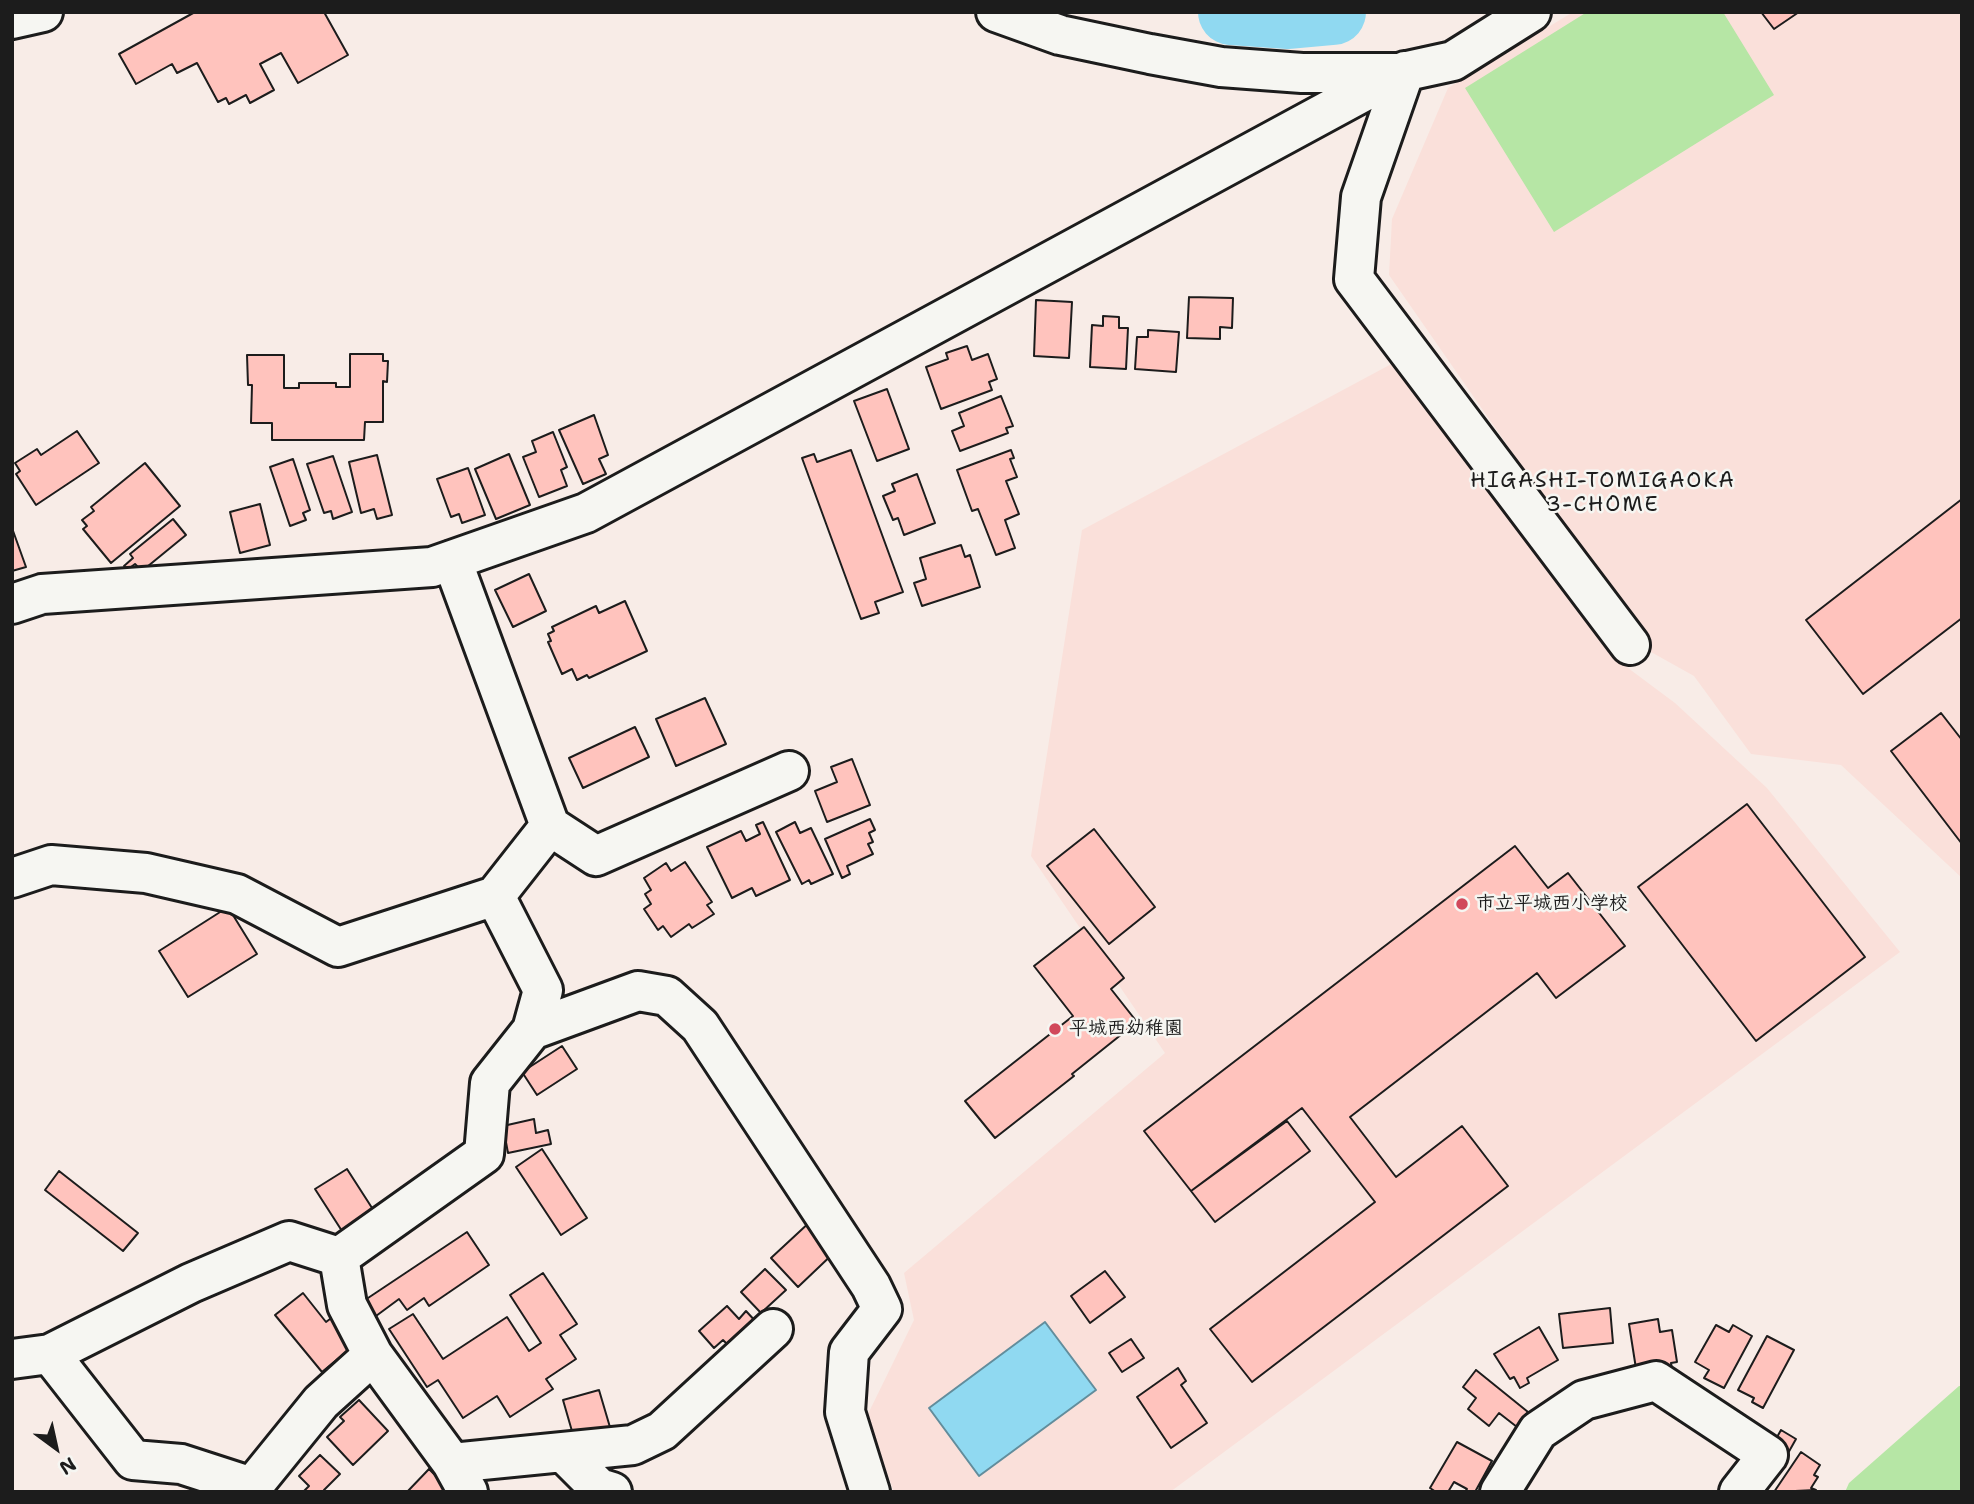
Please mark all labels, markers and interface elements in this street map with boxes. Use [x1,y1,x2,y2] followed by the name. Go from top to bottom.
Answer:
[1472,469,1734,519] district label: HIGASHI-TOMIGAOKA 3-CHOME
[1476,893,1628,915] place label: 市立平城西小学校
[1454,896,1470,912] marker: 市立平城西小学校
[1069,1018,1183,1040] place label: 平城西幼稚園
[1047,1021,1063,1037] marker: 平城西幼稚園
[21,1413,91,1483] north arrow
[55,1451,81,1481] text: N

